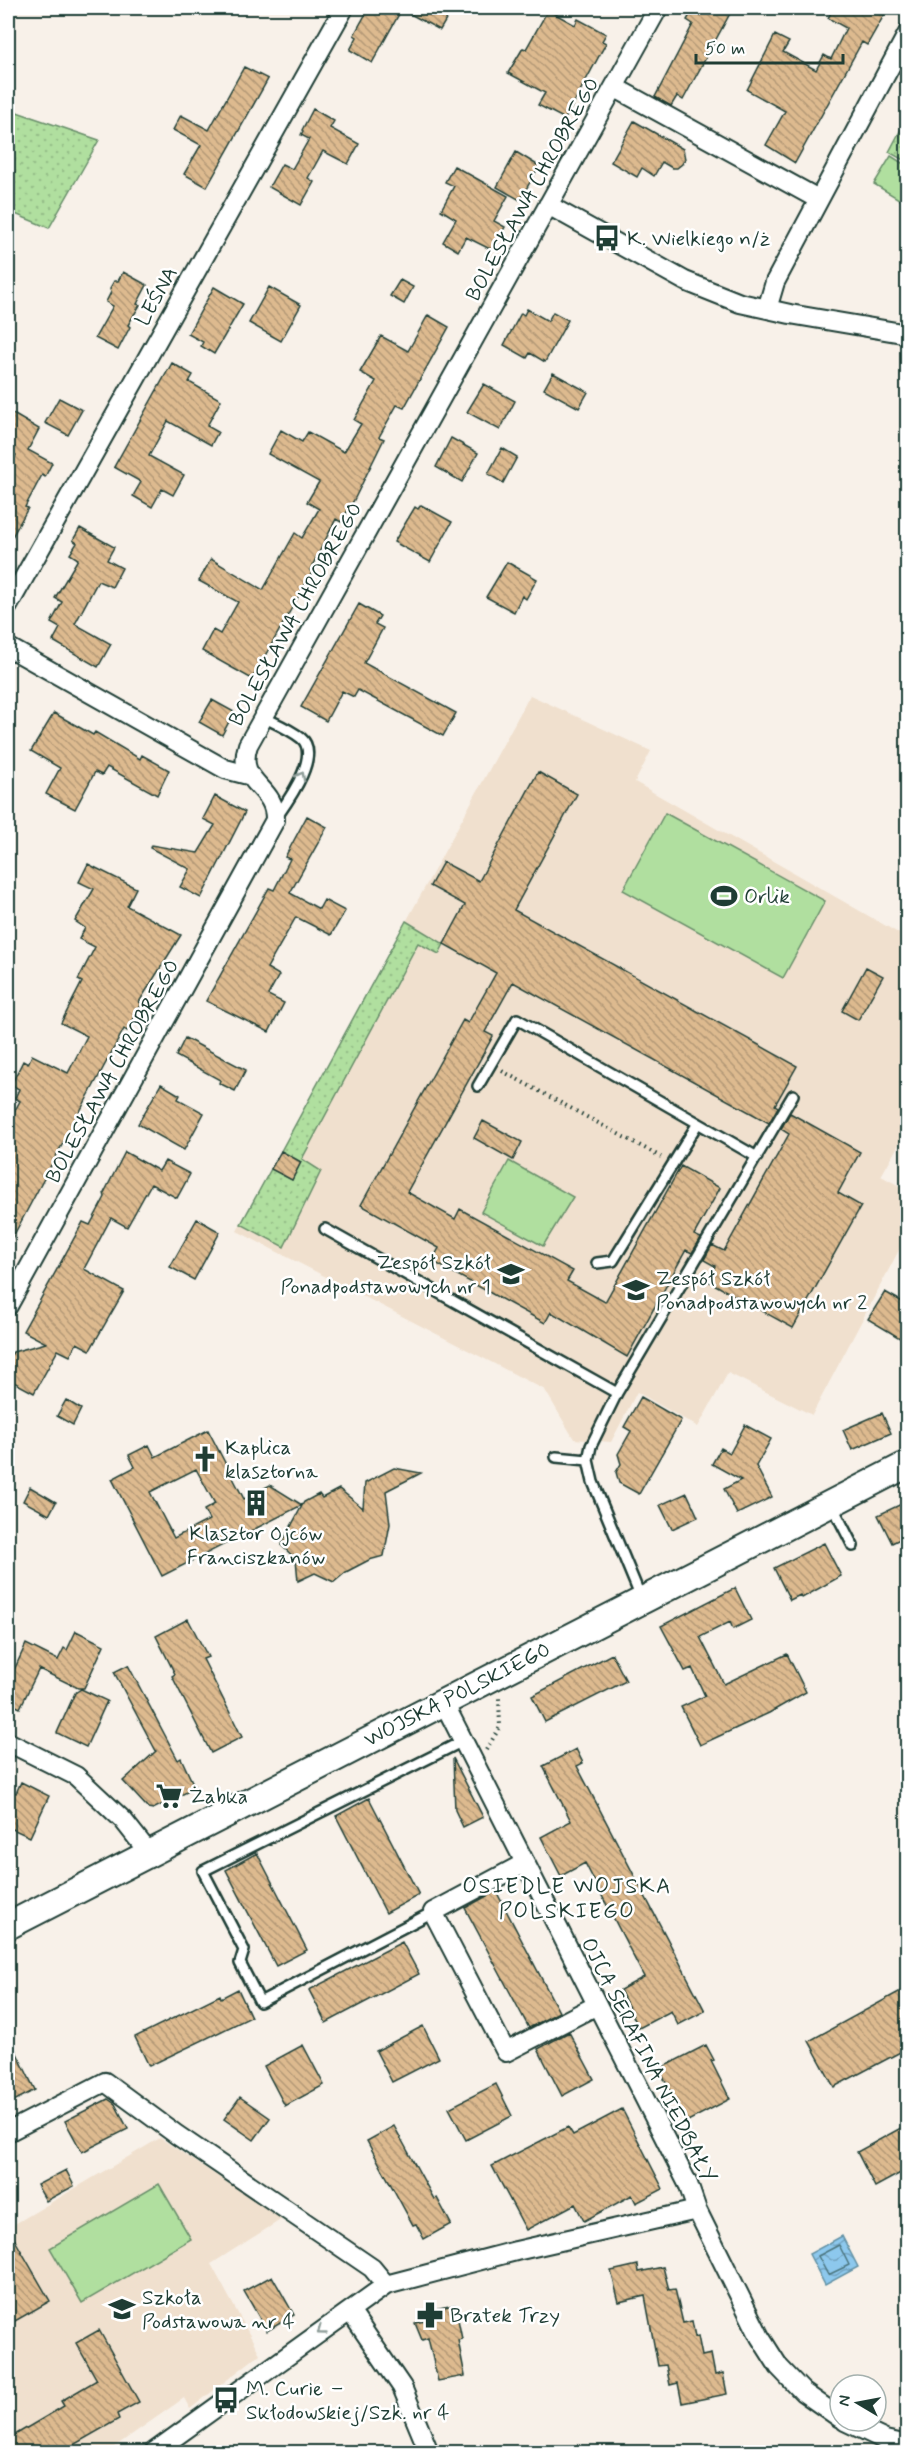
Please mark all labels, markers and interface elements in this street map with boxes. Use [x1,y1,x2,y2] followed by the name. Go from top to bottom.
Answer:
[696,27,843,65] scale bar
[705,37,745,61] text: 50 m
[460,73,606,306] street label: BOLESŁAWA CHROBREGO
[592,223,622,253] bus stop icon: K. Wielkiego n/ż
[627,225,771,253] place label: K. Wielkiego n/ż
[129,262,185,331] street label: LEŚNA
[223,498,369,731] street label: BOLESŁAWA CHROBREGO
[294,772,305,782] one-way arrow
[709,881,739,911] sports icon: Orlik
[744,883,790,911] place label: Orlik
[40,955,186,1188] street label: BOLESŁAWA CHROBREGO
[280,1249,492,1301] place label: Zespół Szkół Ponadpodstawowych nr 1
[496,1259,526,1289] school or university icon: Zespół Szkół Ponadpodstawowych nr 1
[656,1265,867,1317] place label: Zespół Szkół Ponadpodstawowych nr 2
[621,1275,651,1305] school or university icon: Zespół Szkół Ponadpodstawowych nr 2
[225,1434,318,1486] place label: Kaplica klasztorna
[190,1444,220,1474] church icon: Kaplica klasztorna
[241,1488,271,1518] building icon: Klasztor Ojców Franciszkanów
[187,1520,325,1572] place label: Klasztor Ojców Franciszkanów
[359,1636,555,1754] street label: WOJSKA POLSKIEGO
[154,1781,184,1811] supermarket icon: Żabka
[189,1783,248,1811] place label: Żabka
[462,1873,672,1926] district label: OSIEDLE WOJSKA POLSKIEGO
[574,1933,722,2188] street label: OJCA SERAFINA NIEDBAŁY
[142,2284,295,2336] place label: Szkoła Podstawowa nr 4
[107,2294,137,2324] school or university icon: Szkoła Podstawowa nr 4
[415,2300,445,2330] pharmacy icon: Bratek Trzy
[450,2302,560,2330] place label: Bratek Trzy
[317,2324,328,2335] one-way arrow
[828,2373,888,2433] north arrow
[246,2375,449,2427] place label: M. Curie – Skłodowskiej/Szk. nr 4
[211,2385,241,2415] bus stop icon: M. Curie – Skłodowskiej/Szk. nr 4
[833,2394,856,2408] text: N

